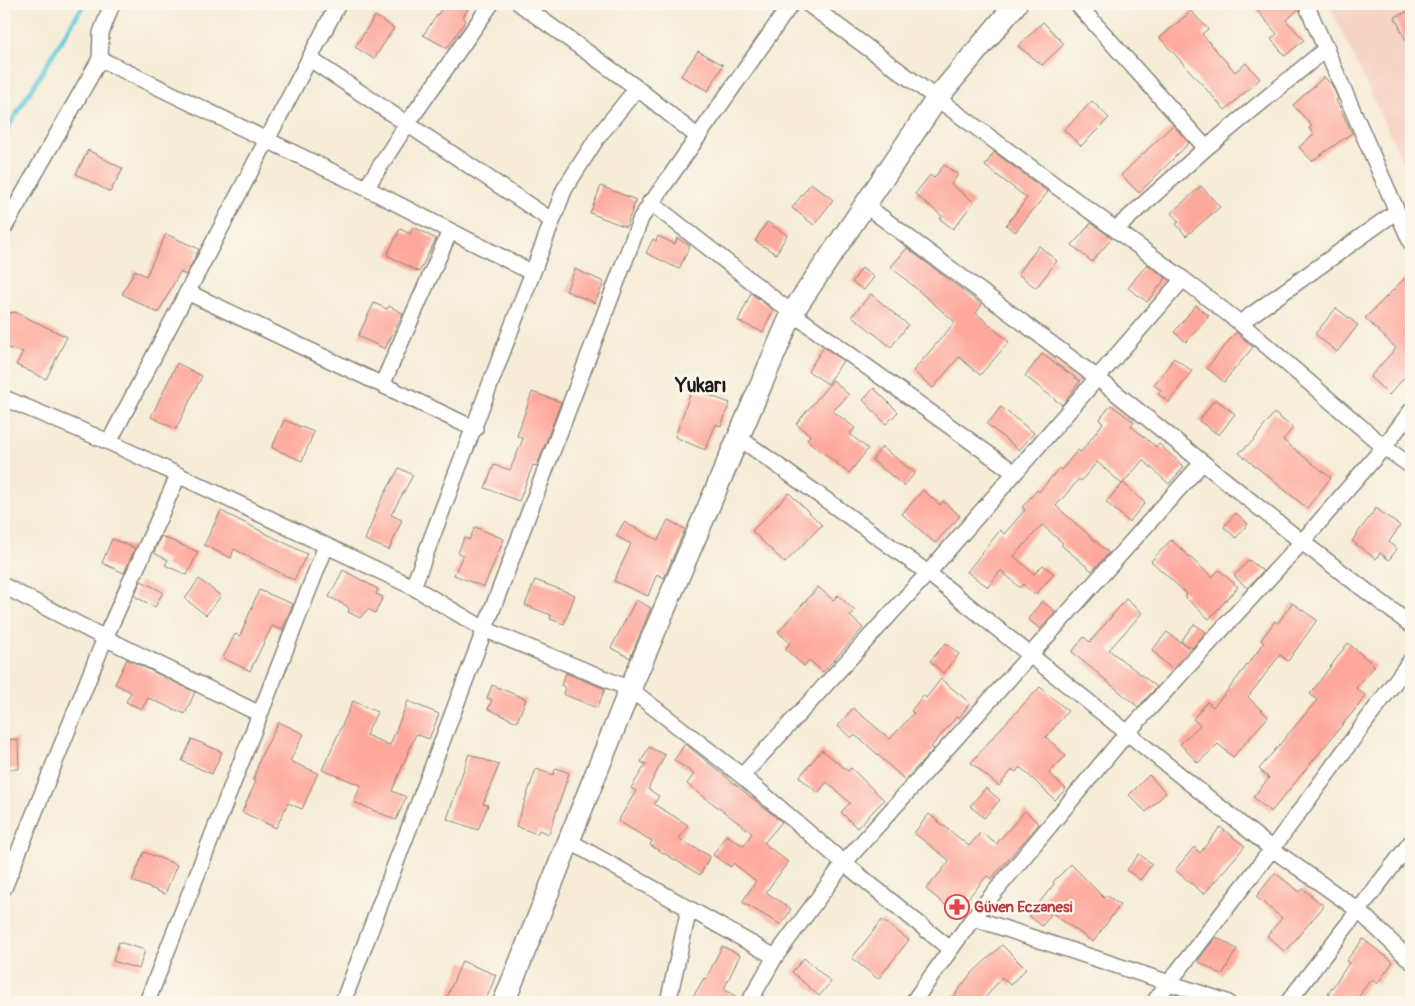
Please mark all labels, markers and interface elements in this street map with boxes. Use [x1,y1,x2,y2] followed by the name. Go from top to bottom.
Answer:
[674,373,727,398] district label: Yukarı
[944,894,970,920] pharmacy icon: Güven Eczanesi
[974,898,1073,917] place label: Güven Eczanesi

